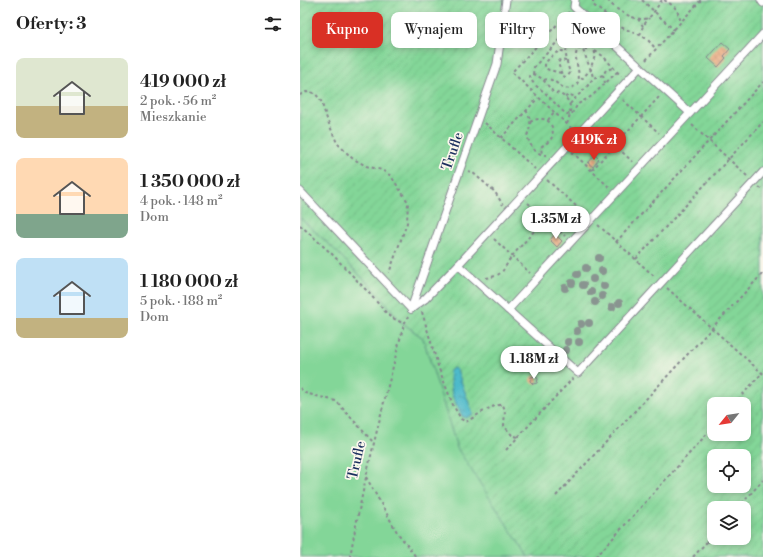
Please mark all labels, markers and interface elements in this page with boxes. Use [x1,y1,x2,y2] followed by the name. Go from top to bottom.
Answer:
[312,12,383,48] chip: Kupno
[391,12,477,48] chip: Wynajem
[485,12,549,48] chip: Filtry
[557,12,620,48] chip: Nowe
[16,13,86,35] text: Oferty: 3
[262,13,284,35] icon: filters
[140,71,226,93] text: 419 000 zł
[48,74,96,122] icon: home
[140,93,216,109] text: 2 pok. · 56 m²
[140,109,207,125] text: Mieszkanie
[557,127,631,161] pin: 419K zł
[438,130,468,173] street label: Trufle
[571,132,617,148] text: 419K zł
[140,171,240,193] text: 1 350 000 zł
[48,174,96,222] icon: home
[140,193,222,209] text: 4 pok. · 148 m²
[515,206,597,240] pin: 1.35M zł
[140,209,169,225] text: Dom
[531,211,581,227] text: 1.35M zł
[140,271,238,293] text: 1 180 000 zł
[48,274,96,322] icon: home
[140,293,222,309] text: 5 pok. · 188 m²
[140,309,169,325] text: Dom
[493,346,575,380] pin: 1.18M zł
[510,351,558,367] text: 1.18M zł
[707,397,751,441] north arrow
[707,397,751,545] map controls
[344,439,370,481] street label: Trufle
[707,449,751,493] button: locate
[707,501,751,545] button: layers

